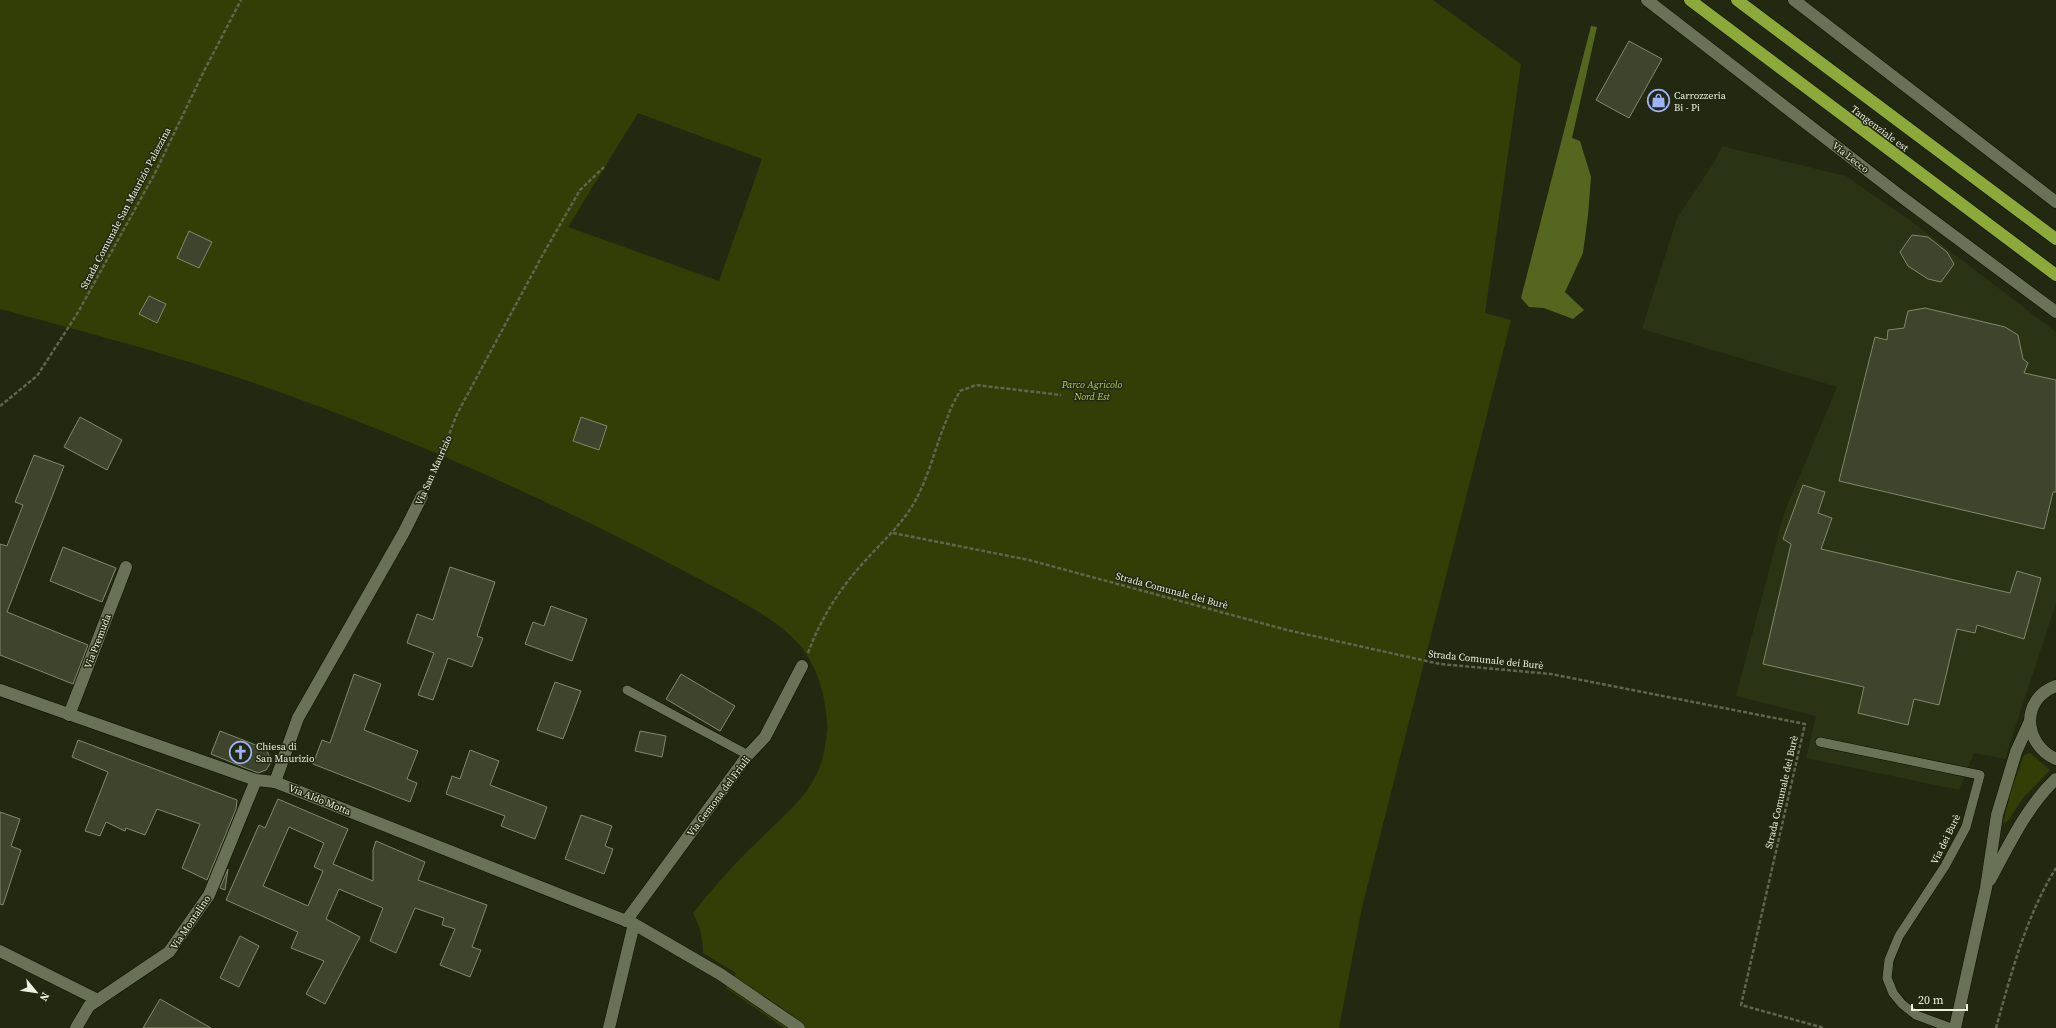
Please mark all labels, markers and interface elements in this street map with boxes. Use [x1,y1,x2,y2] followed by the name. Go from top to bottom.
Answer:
[1646,88,1672,114] shop icon: Carrozzeria Bi - Pi
[1674,89,1727,114] place label: Carrozzeria Bi - Pi
[1848,103,1912,155] street label: Tangenziale est
[77,124,174,291] street label: Strada Comunale San Maurizio Palazzina
[1830,139,1872,176] street label: Via Lecco
[1061,378,1122,403] park label: Parco Agricolo Nord Est
[412,433,455,507] street label: Via San Maurizio
[1114,569,1230,612] street label: Strada Comunale dei Burè
[81,611,114,670] street label: Via Premuda
[1428,647,1544,672] street label: Strada Comunale dei Burè
[1762,734,1801,850] street label: Strada Comunale dei Burè
[227,739,253,765] church icon: Chiesa di San Maurizio
[256,740,315,765] place label: Chiesa di San Maurizio
[684,754,753,839] street label: Via Gemona del Friuli
[287,781,354,818] street label: Via Aldo Motta
[1928,812,1963,866] street label: Via dei Burè
[167,892,214,952] street label: Via Montalino
[16,972,56,1012] north arrow
[1912,986,1967,1012] scale bar
[36,989,53,1004] text: N
[1918,992,1944,1008] text: 20 m

